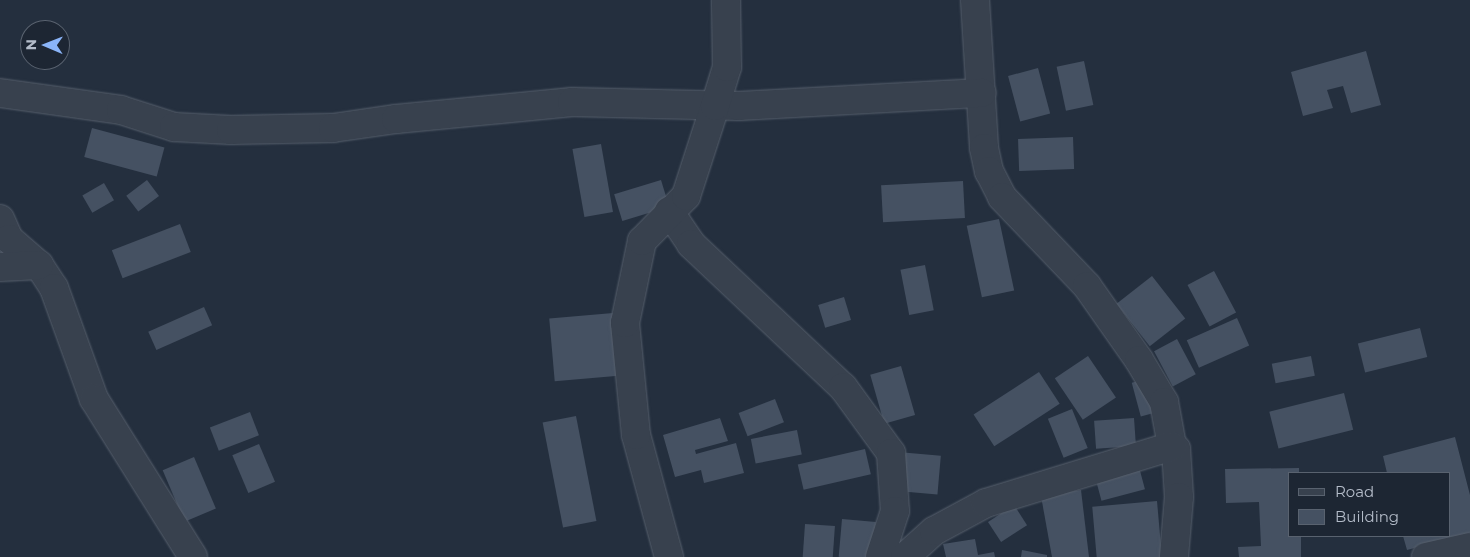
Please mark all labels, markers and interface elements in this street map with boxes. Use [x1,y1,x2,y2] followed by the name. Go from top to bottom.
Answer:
[20,20,70,70] north arrow
[22,39,40,51] text: N
[1288,472,1450,537] legend
[1335,482,1374,501] text: Road
[1335,507,1399,526] text: Building

